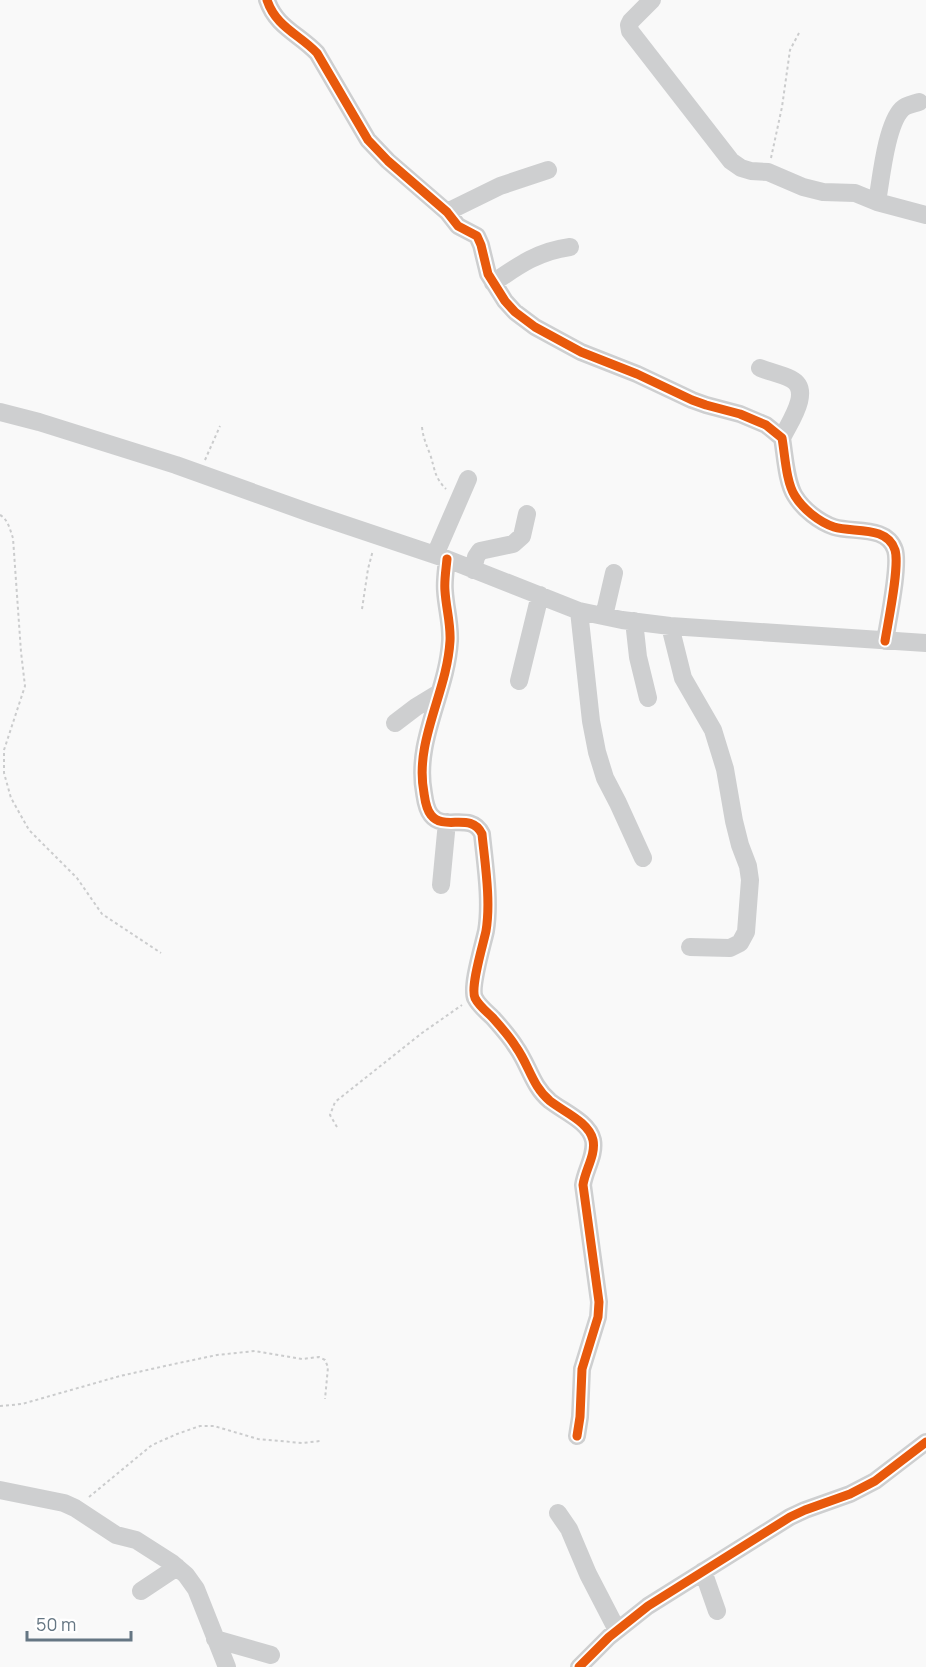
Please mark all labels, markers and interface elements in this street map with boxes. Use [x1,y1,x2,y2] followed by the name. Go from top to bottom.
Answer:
[27,1604,130,1642] scale bar
[36,1612,76,1636] text: 50 m

